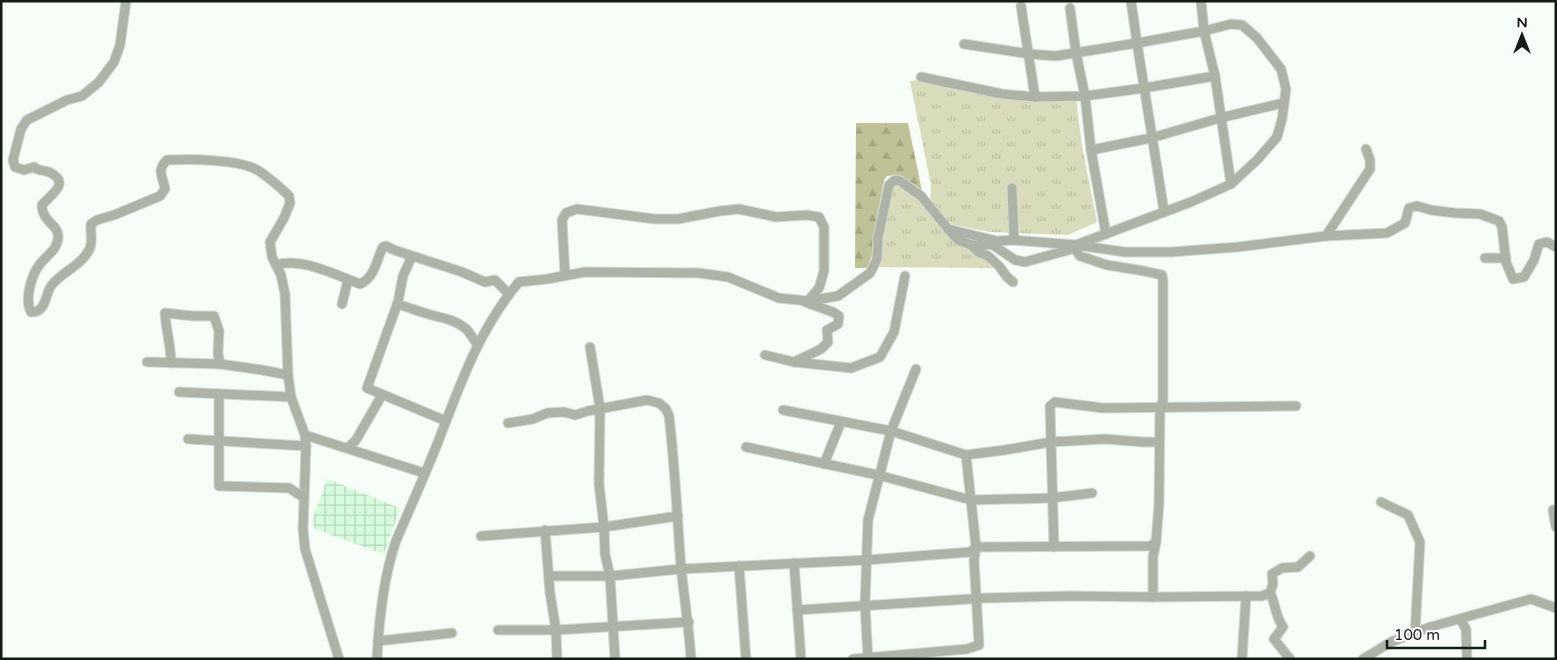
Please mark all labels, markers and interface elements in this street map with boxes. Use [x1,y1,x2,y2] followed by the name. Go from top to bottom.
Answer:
[1497,10,1547,60] north arrow
[1516,14,1528,31] text: N
[1387,618,1484,650] scale bar
[1394,626,1440,644] text: 100 m

